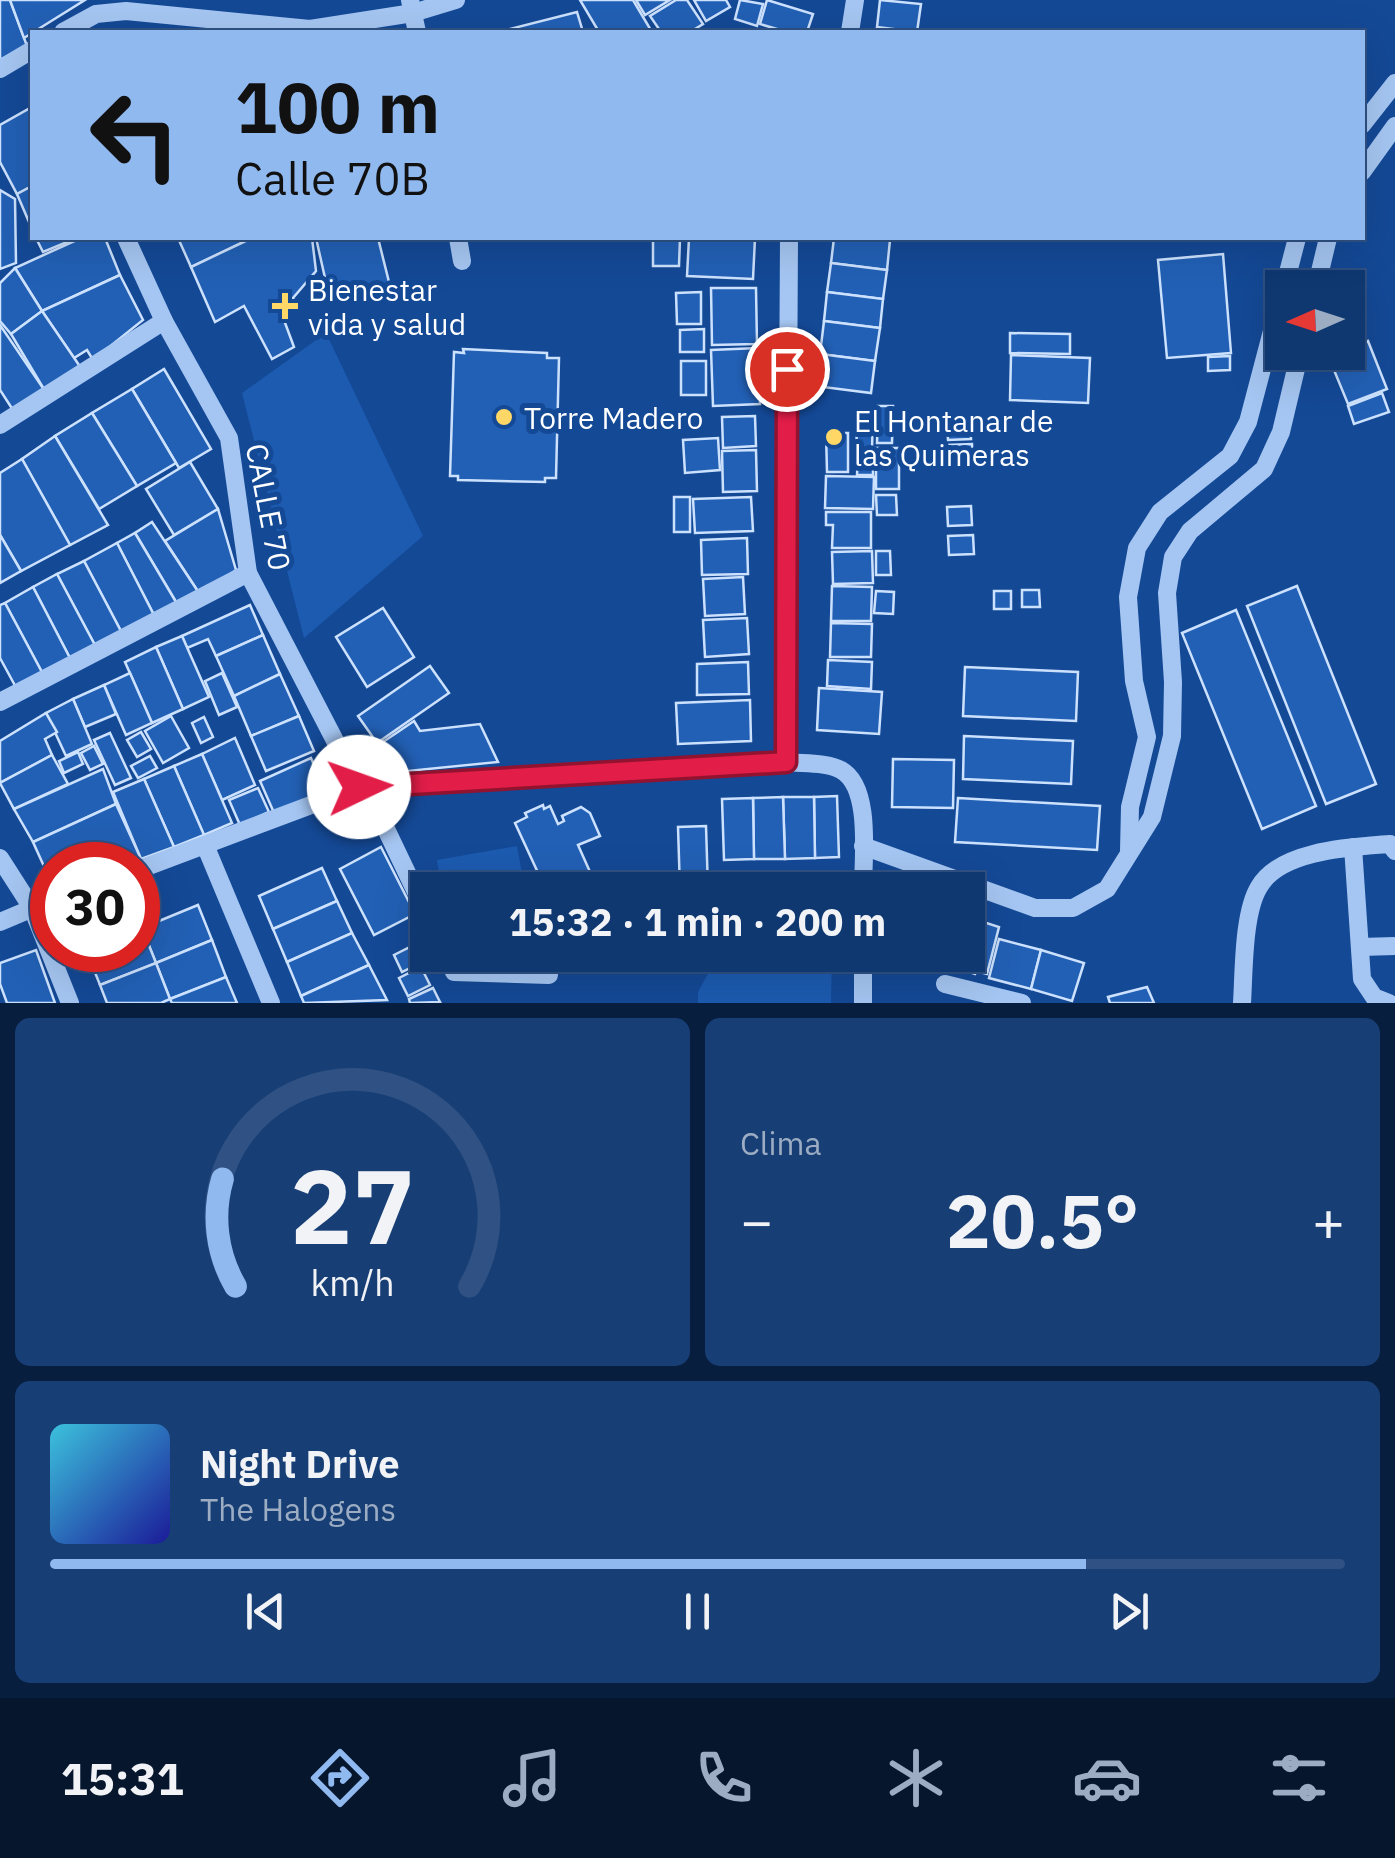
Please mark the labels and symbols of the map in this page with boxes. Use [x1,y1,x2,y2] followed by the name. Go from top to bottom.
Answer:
[308,270,466,343] place label: Bienestar vida y salud
[1265,270,1365,370] north arrow
[272,293,298,319] marker: Bienestar vida y salud
[745,327,830,412] pin
[524,398,703,437] place label: Torre Madero
[854,401,1053,474] place label: El Hontanar de las Quimeras
[493,406,515,428] marker: Torre Madero
[823,426,845,448] marker: El Hontanar de las Quimeras
[238,440,300,574] street label: CALLE 70
[307,735,411,839] position arrow
[30,842,160,972] speed limit sign: 30

